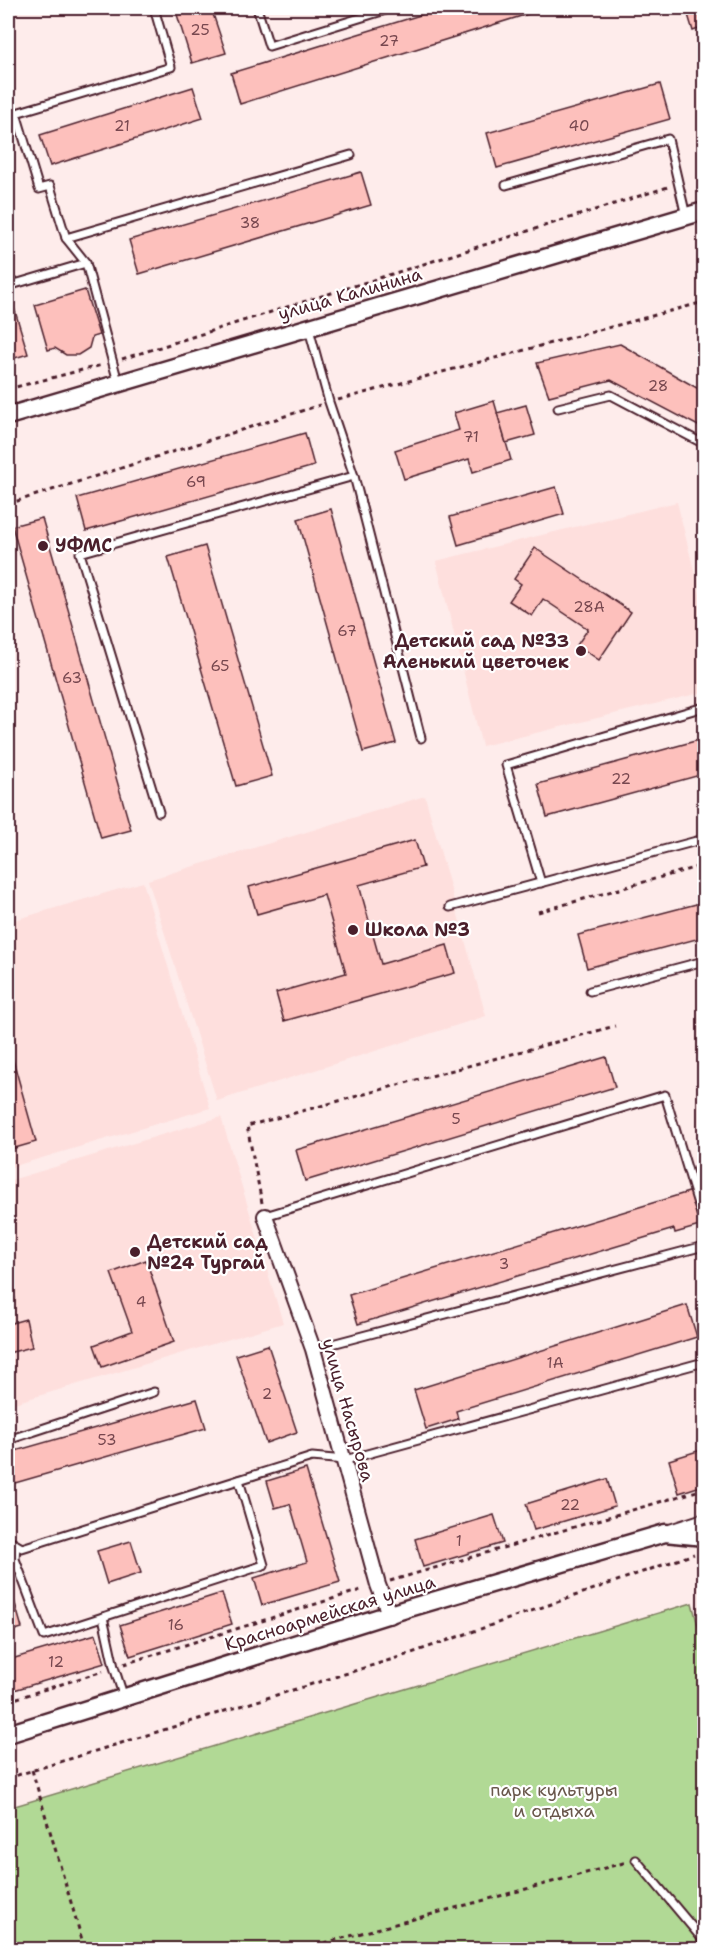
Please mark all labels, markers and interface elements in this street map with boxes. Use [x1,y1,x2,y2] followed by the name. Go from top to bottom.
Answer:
[190,20,210,40] house number: 25
[379,31,399,51] house number: 27
[114,116,130,136] house number: 21
[569,116,589,136] house number: 40
[240,213,260,233] house number: 38
[275,262,425,326] street label: улица Калинина
[648,376,668,396] house number: 28
[463,427,479,447] house number: 71
[186,472,206,492] house number: 69
[55,534,112,558] place label: УФМС
[36,539,50,553] marker: УФМС
[573,597,605,617] house number: 28А
[337,621,357,641] house number: 67
[383,629,569,674] place label: Детский сад №33 Аленький цветочек
[574,644,588,658] marker: Детский сад №33 Аленький цветочек
[210,656,230,676] house number: 65
[62,668,82,688] house number: 63
[611,769,631,789] house number: 22
[365,918,470,942] place label: Школа №3
[346,923,360,937] marker: Школа №3
[451,1109,461,1129] house number: 5
[147,1230,268,1275] place label: Детский сад №24 Тургай
[128,1245,142,1259] marker: Детский сад №24 Тургай
[499,1254,509,1274] house number: 3
[136,1292,146,1312] house number: 4
[316,1335,380,1485] street label: улица Насырова
[546,1353,564,1373] house number: 1А
[262,1384,272,1404] house number: 2
[98,1430,117,1450] house number: 53
[560,1495,580,1515] house number: 22
[456,1531,462,1551] house number: 1
[222,1570,438,1656] street label: Красноармейская улица
[168,1615,184,1635] house number: 16
[48,1652,64,1672] house number: 12
[490,1778,618,1823] park label: парк культуры и отдыха

